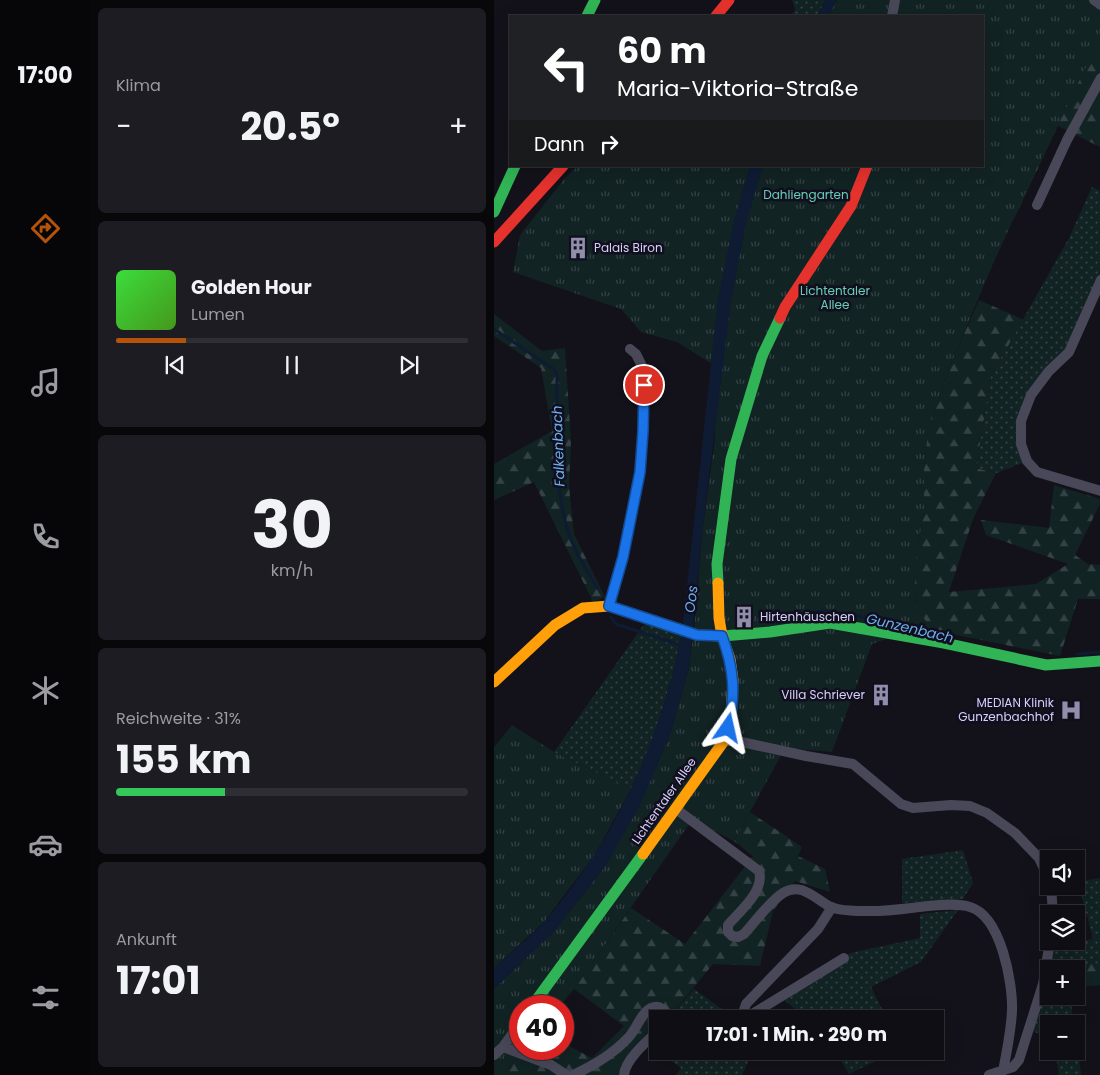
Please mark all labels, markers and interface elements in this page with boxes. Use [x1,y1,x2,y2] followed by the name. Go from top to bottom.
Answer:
[617,26,707,75] text: 60 m
[534,35,599,100] icon: left
[18,60,72,91] text: 17:00
[617,73,858,104] text: Maria-Viktoria-Straße
[116,74,161,97] text: Klima
[240,100,340,153] text: 20.5°
[116,107,131,146] text: −
[449,107,468,146] text: +
[595,130,623,158] icon: right
[534,131,585,158] text: Dann
[763,186,849,203] park label: Dahliengarten
[28,211,63,246] icon: directions
[565,235,591,261] building icon: Palais Biron
[594,239,663,256] place label: Palais Biron
[191,274,312,301] text: Golden Hour
[800,282,870,313] park label: Lichtentaler Allee
[191,303,245,326] text: Lumen
[161,351,189,379] icon: previous
[278,351,306,379] icon: pause
[395,351,423,379] icon: next
[623,364,665,406] pin
[28,365,63,400] icon: music
[630,371,658,399] icon: arrive
[547,405,569,487] water label: Falkenbach
[251,480,333,571] text: 30
[28,519,63,554] icon: phone
[271,559,313,582] text: km/h
[679,584,703,614] water label: Oos
[731,604,757,630] building icon: Hirtenhäuschen
[760,608,855,625] place label: Hirtenhäuschen
[864,608,956,648] water label: Gunzenbach
[28,673,63,708] icon: climate
[868,682,894,708] building icon: Villa Schriever
[781,686,866,703] place label: Villa Schriever
[958,694,1055,725] place label: MEDIAN Klinik Gunzenbachhof
[1058,697,1084,723] hospital icon: MEDIAN Klinik Gunzenbachhof
[701,701,753,753] position arrow
[116,707,241,730] text: Reichweite · 31%
[116,733,251,786] text: 155 km
[627,754,700,847] street label: Lichtentaler Allee
[28,827,63,862] icon: car
[1040,850,1085,1060] map controls
[1040,850,1085,895] button: sound
[1040,905,1085,950] button: layers
[116,928,177,951] text: Ankunft
[116,954,200,1007] text: 17:01
[1040,960,1085,1005] button: +
[28,980,63,1015] icon: filters
[509,995,574,1060] speed limit sign: 40
[1040,1015,1085,1060] button: −
[706,1021,887,1048] text: 17:01 · 1 Min. · 290 m

